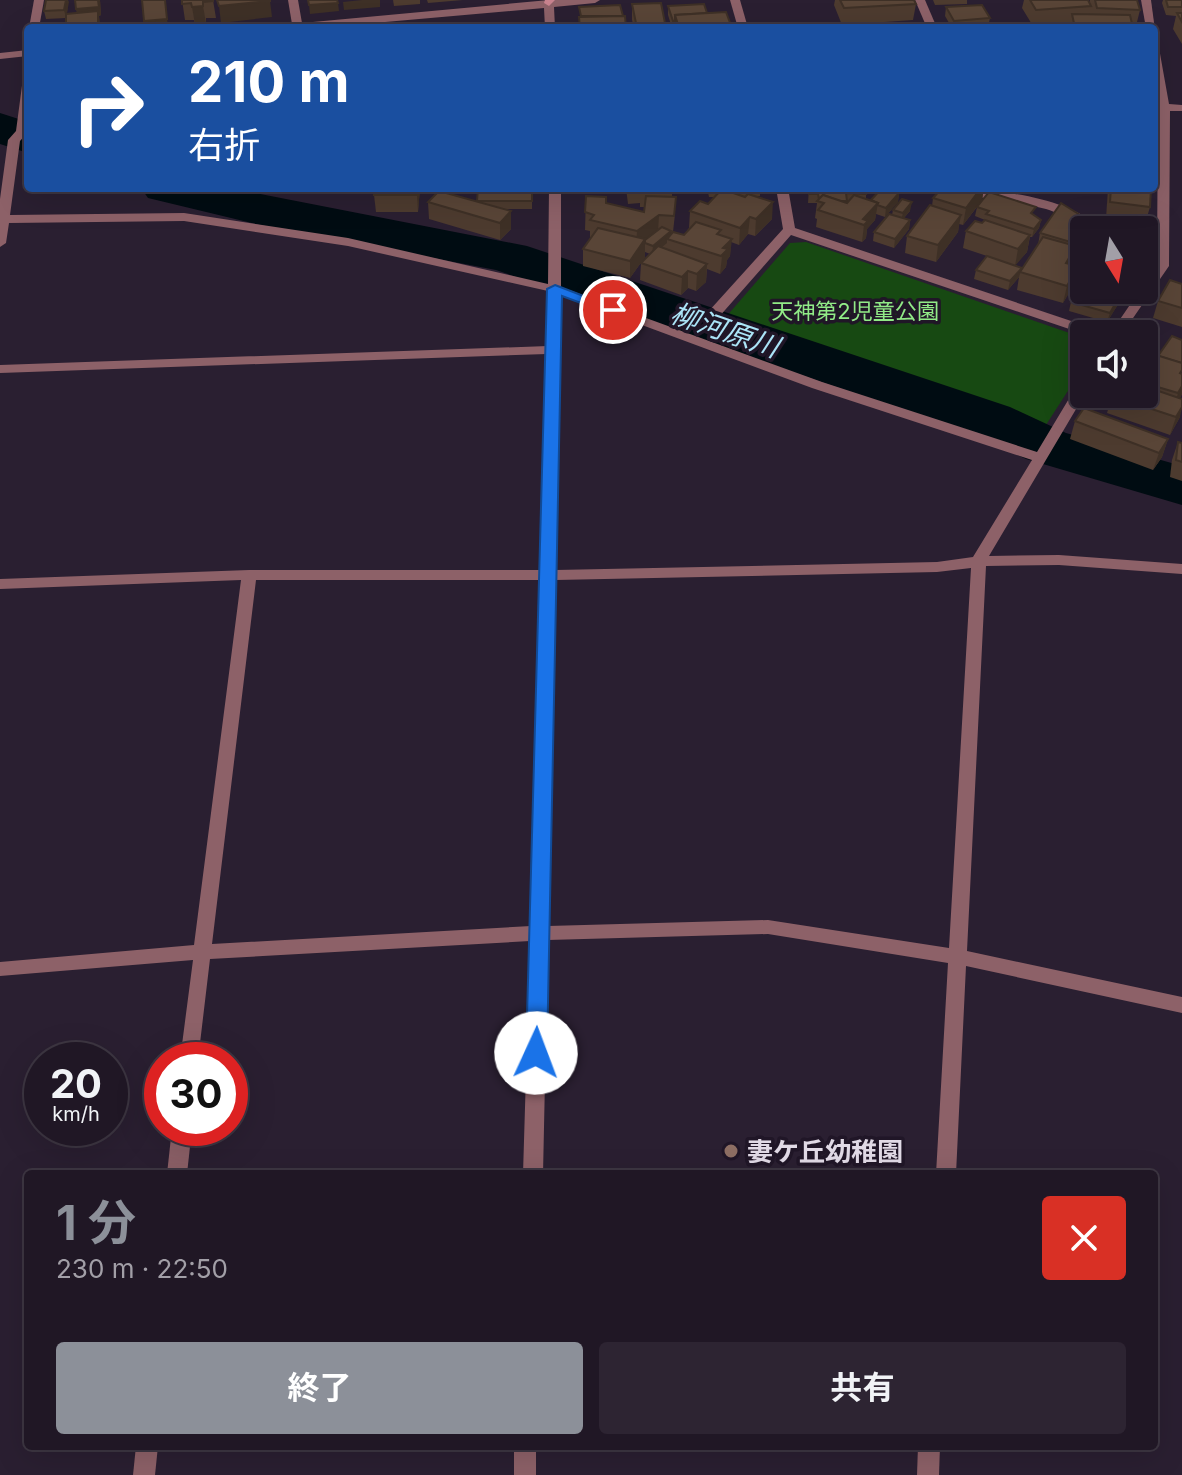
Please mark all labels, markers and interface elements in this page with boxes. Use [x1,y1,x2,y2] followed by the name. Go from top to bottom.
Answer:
[188,48,350,116] text: 210 m
[56,56,160,160] icon: right
[188,123,260,167] text: 右折
[1070,216,1158,304] north arrow
[1070,216,1158,408] map controls
[579,276,647,344] pin
[591,288,635,332] icon: arrive
[667,296,786,365] water label: 柳河原川
[771,298,939,324] park label: 天神第2児童公園
[1070,320,1158,408] button: sound
[494,1011,578,1095] position arrow
[144,1042,248,1146] speed limit sign: 30
[50,1059,102,1108] text: 20
[52,1102,100,1126] text: km/h
[747,1136,903,1167] place label: 妻ケ丘幼稚園
[722,1142,740,1160] marker: 妻ケ丘幼稚園
[56,1193,136,1252] text: 1 分
[1042,1196,1126,1280] button: close
[56,1253,228,1284] text: 230 m · 22:50
[56,1342,583,1434] button: 終了
[599,1342,1126,1434] button: 共有

